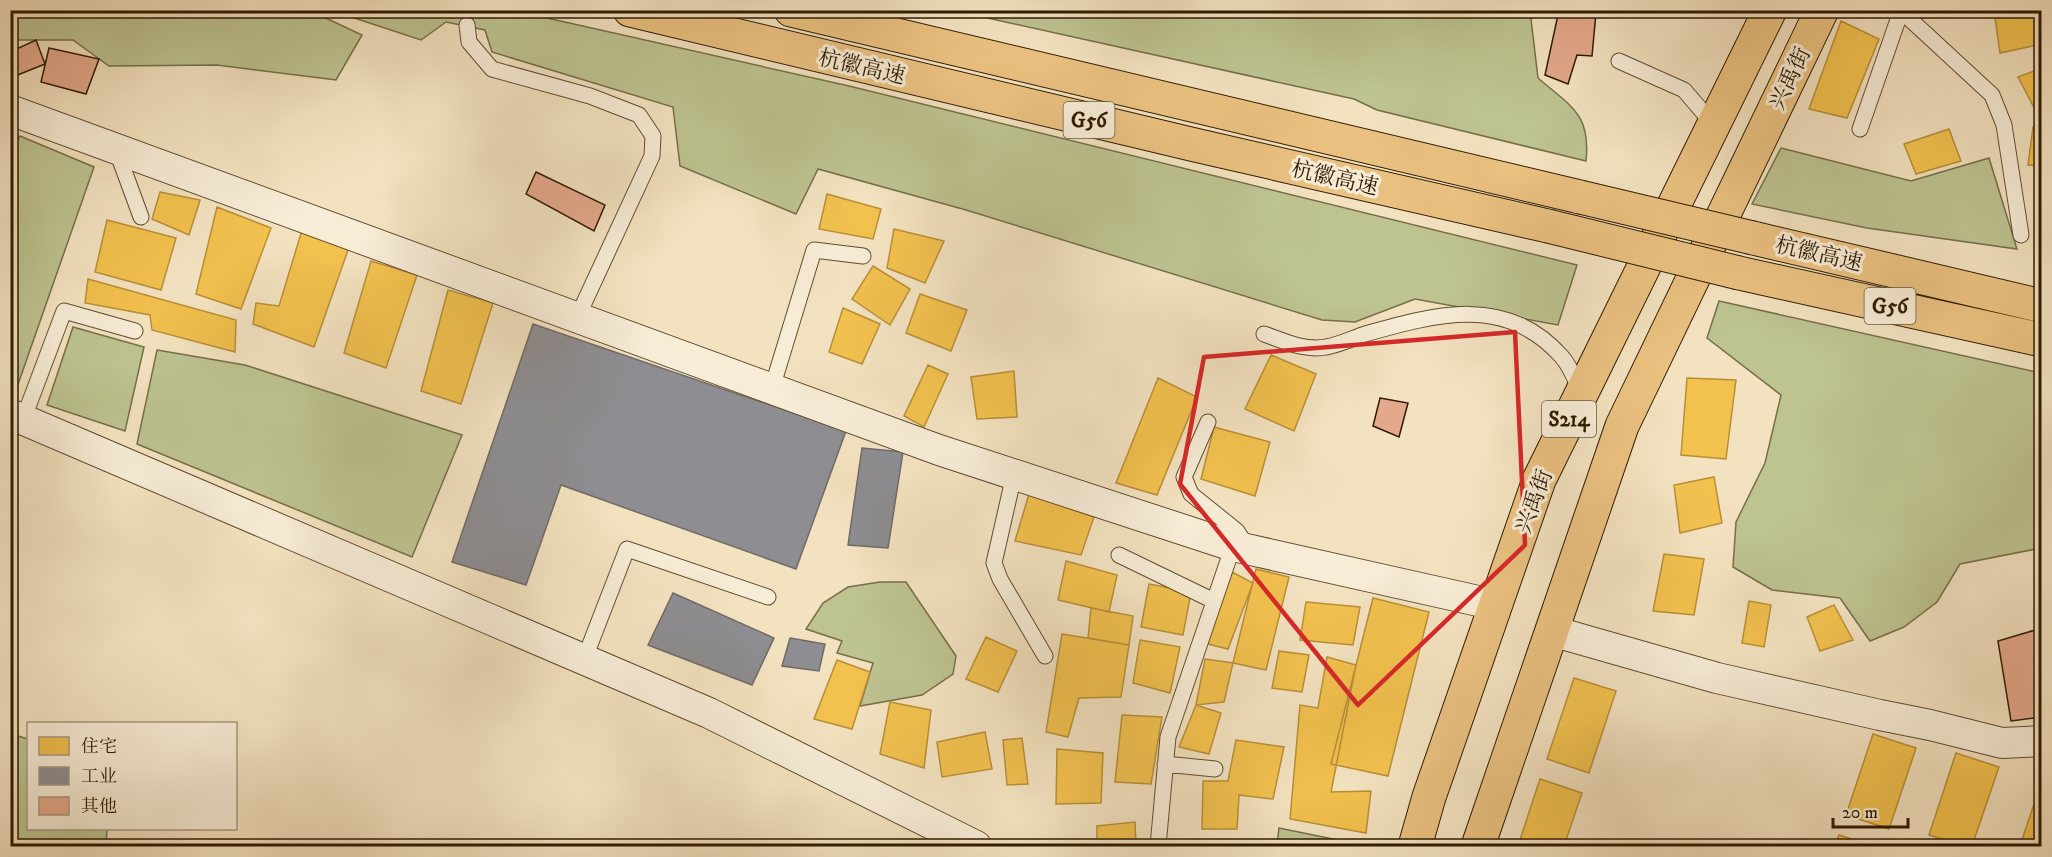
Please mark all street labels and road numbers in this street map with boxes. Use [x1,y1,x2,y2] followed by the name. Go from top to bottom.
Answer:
[1764,43,1817,114] street label: 兴禹街
[816,44,908,91] street label: 杭徽高速
[1064,102,1114,138] road number: G56
[1289,155,1381,202] street label: 杭徽高速
[1773,231,1865,278] street label: 杭徽高速
[1864,288,1916,324] road number: G56
[1542,401,1596,437] road number: S214
[1510,466,1559,537] street label: 兴禹街

